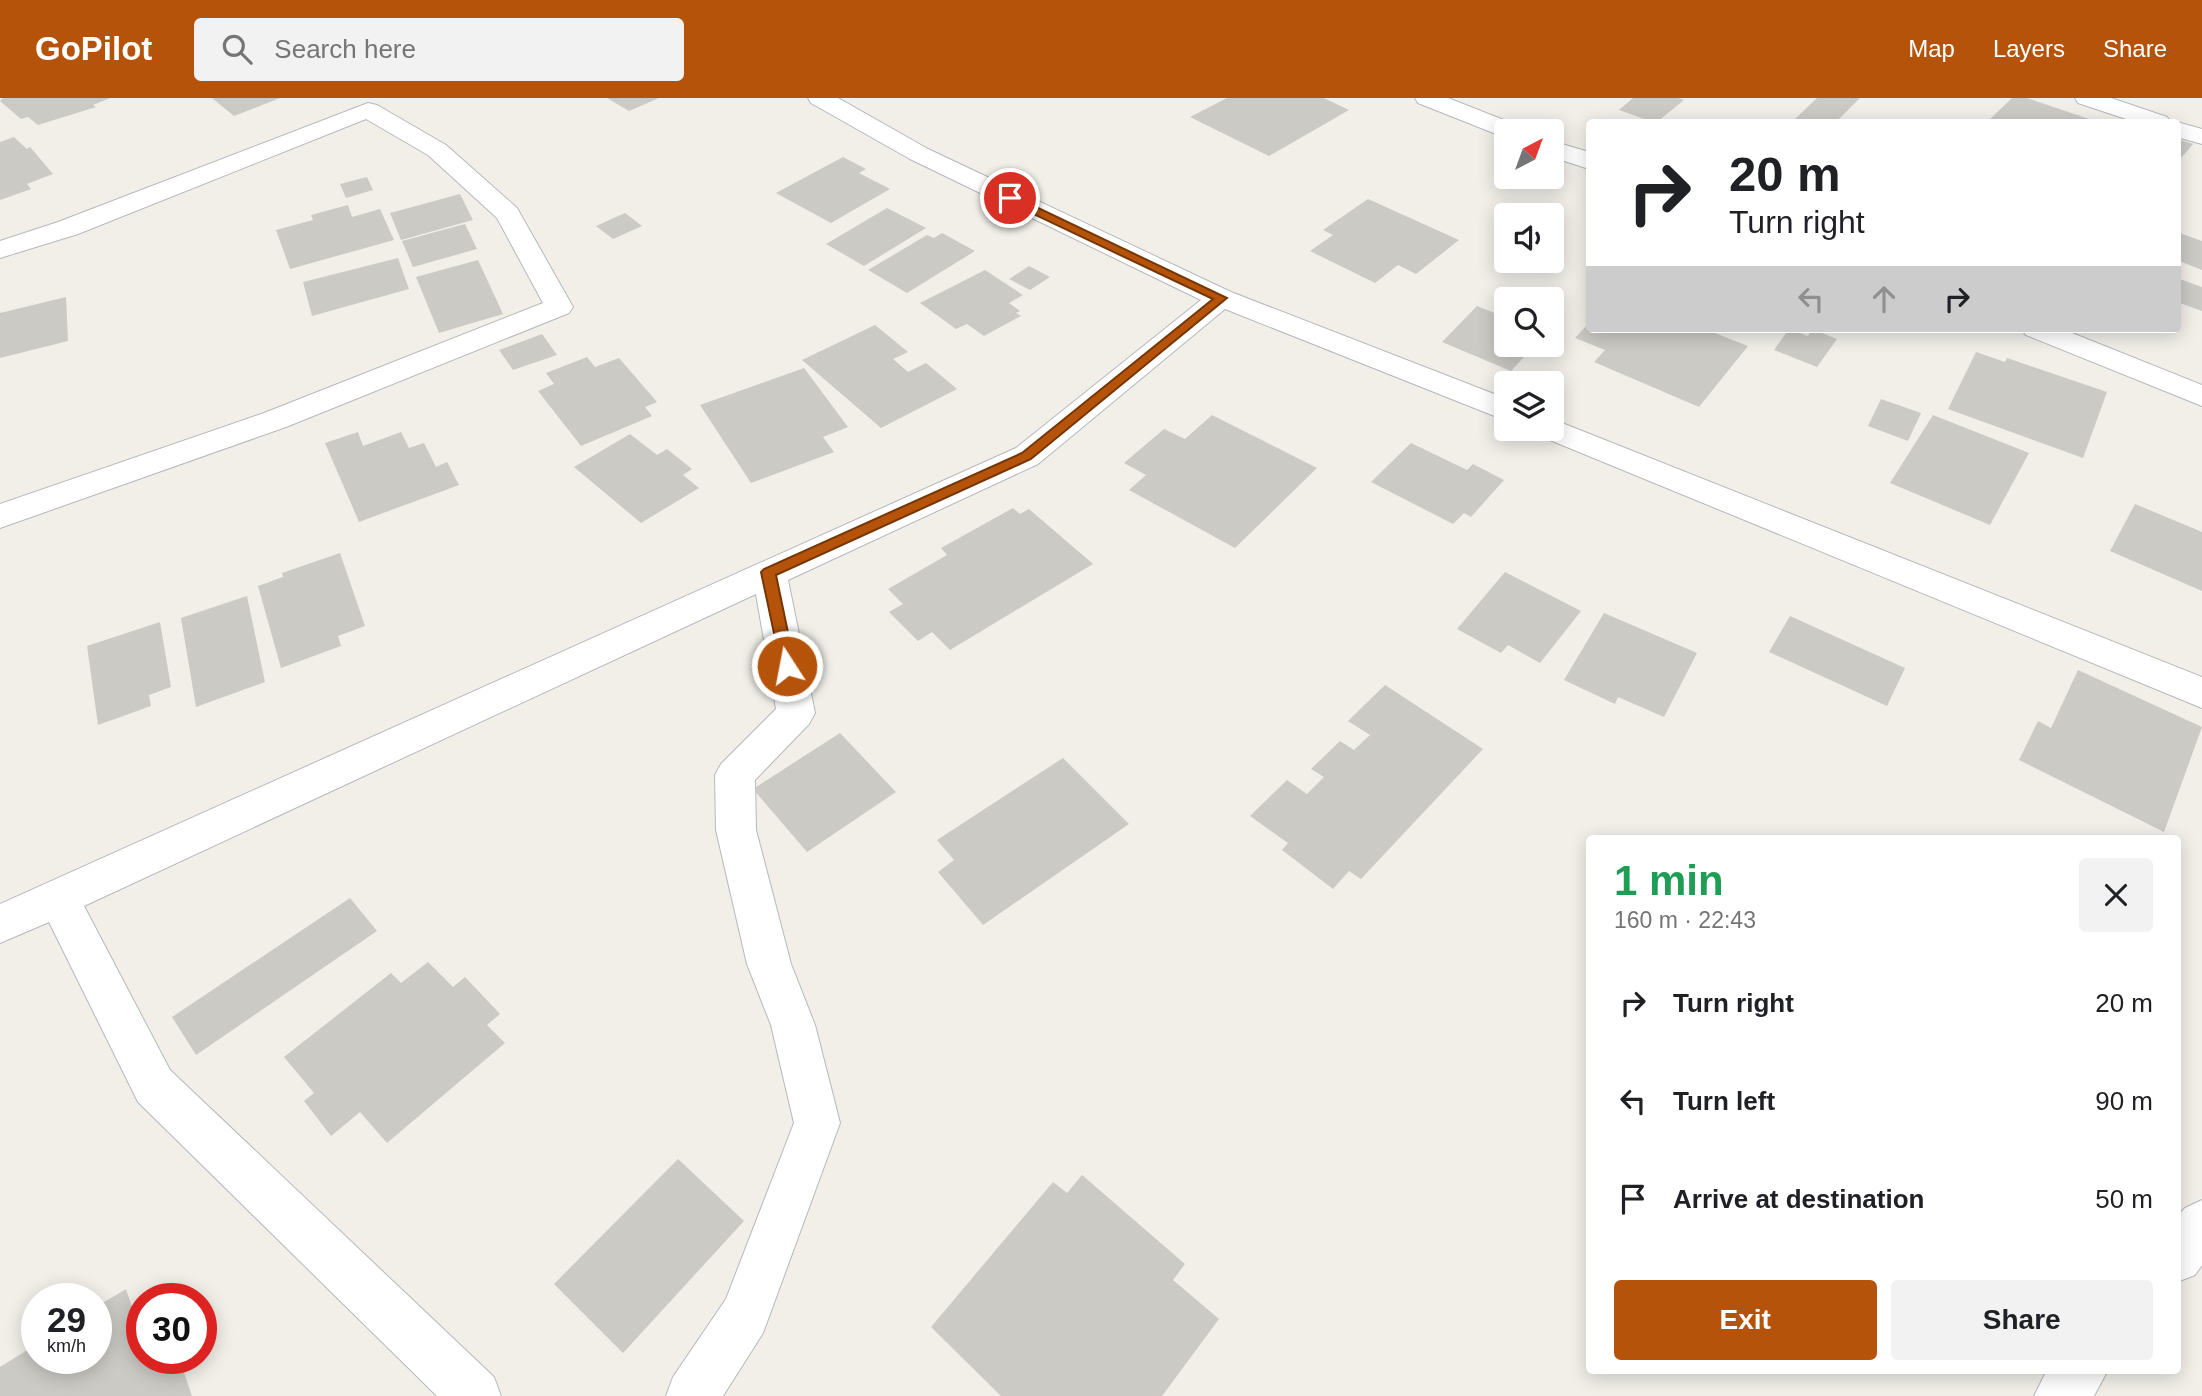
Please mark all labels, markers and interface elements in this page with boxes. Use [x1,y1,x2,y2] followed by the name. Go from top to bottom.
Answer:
[194,18,684,81] search box
[35,30,152,67] text: GoPilot
[218,30,256,68] icon: search
[274,34,416,64] text: Search here
[1908,35,1955,62] text: Map
[1993,35,2065,62] text: Layers
[2103,35,2167,62] text: Share
[1494,119,1564,189] north arrow
[1494,119,1564,441] map controls
[1614,147,1705,238] icon: right
[1729,147,1841,201] text: 20 m
[980,168,1040,228] pin
[991,179,1029,217] icon: arrive
[1494,203,1564,273] button: sound
[1729,204,1865,240] text: Turn right
[1792,280,1830,318] icon: left
[1865,280,1903,318] icon: ahead
[1938,280,1976,318] icon: right
[1494,287,1564,357] button: search
[1494,371,1564,441] button: layers
[750,629,824,703] position arrow
[1614,857,1724,904] text: 1 min
[2079,858,2153,932] button: close
[1614,907,1756,933] text: 160 m · 22:43
[1614,984,1652,1022] icon: right
[1673,988,1794,1018] text: Turn right
[2095,988,2153,1018] text: 20 m
[1614,1082,1652,1120] icon: left
[1673,1086,1775,1116] text: Turn left
[2095,1086,2153,1116] text: 90 m
[1614,1180,1652,1218] icon: arrive
[1673,1184,1924,1214] text: Arrive at destination
[2095,1184,2153,1214] text: 50 m
[1614,1280,1877,1360] button: Exit
[1891,1280,2153,1360] button: Share
[126,1283,217,1374] speed limit sign: 30
[47,1300,86,1339] text: 29
[47,1336,86,1356] text: km/h

